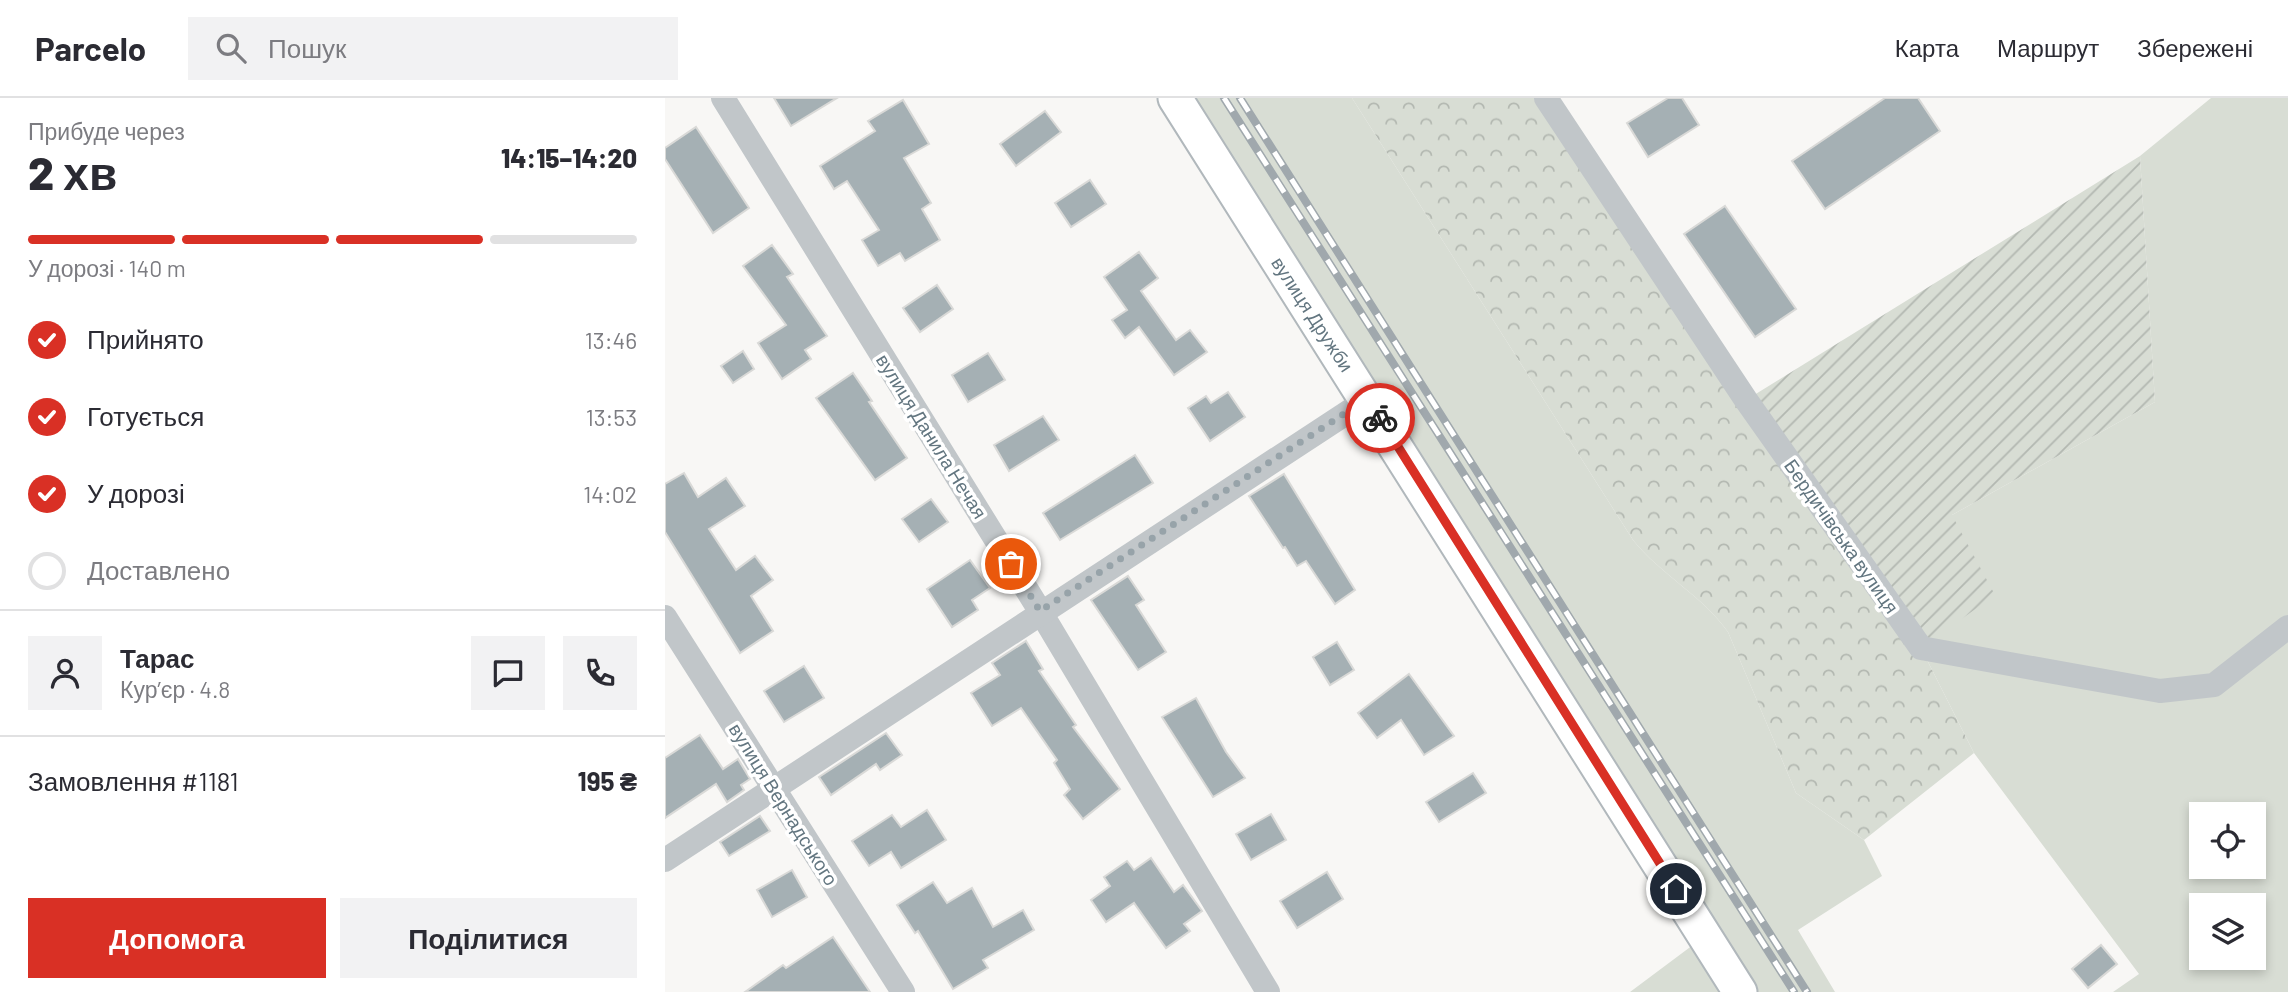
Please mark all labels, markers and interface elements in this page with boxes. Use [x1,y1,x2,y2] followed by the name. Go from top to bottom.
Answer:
[188,17,678,80] search box
[35,28,146,68] text: Parcelo
[212,29,250,67] icon: search
[268,32,346,63] text: Пошук
[1895,33,1959,62] text: Карта
[1997,33,2099,62] text: Маршрут
[2137,33,2253,62] text: Збережені
[28,117,185,145] text: Прибуде через
[501,142,637,173] text: 14:15–14:20
[28,144,117,199] text: 2 хв
[1267,252,1359,376] street label: вулиця Дружби
[28,254,186,282] text: У дорозі · 140 m
[28,321,66,359] icon: check
[87,323,204,354] text: Прийнято
[585,326,637,354] text: 13:46
[872,349,992,523] street label: вулиця Данила Нечая
[1345,383,1415,453] courier
[28,398,66,436] icon: check
[1361,399,1399,437] icon: bike
[87,400,204,431] text: Готується
[586,403,637,431] text: 13:53
[1780,454,1904,618] street label: Бердичівська вулиця
[28,475,66,513] icon: check
[87,477,185,508] text: У дорозі
[583,480,637,508] text: 14:02
[981,534,1041,594] pin
[992,545,1030,583] icon: bag
[87,554,230,585] text: Доставлено
[28,636,102,710] button: person
[471,636,545,710] button: chat
[563,636,637,710] button: phone
[120,642,195,673] text: Тарас
[120,675,230,703] text: Кур’єр · 4.8
[725,719,843,889] street label: вулиця Вернадського
[28,765,239,796] text: Замовлення #1181
[577,765,637,796] text: 195 ₴
[2189,802,2266,970] map controls
[2189,802,2266,879] button: locate
[1646,859,1706,919] pin
[1657,870,1695,908] icon: home
[2189,893,2266,970] button: layers
[28,898,326,978] button: Допомога
[340,898,637,978] button: Поділитися

